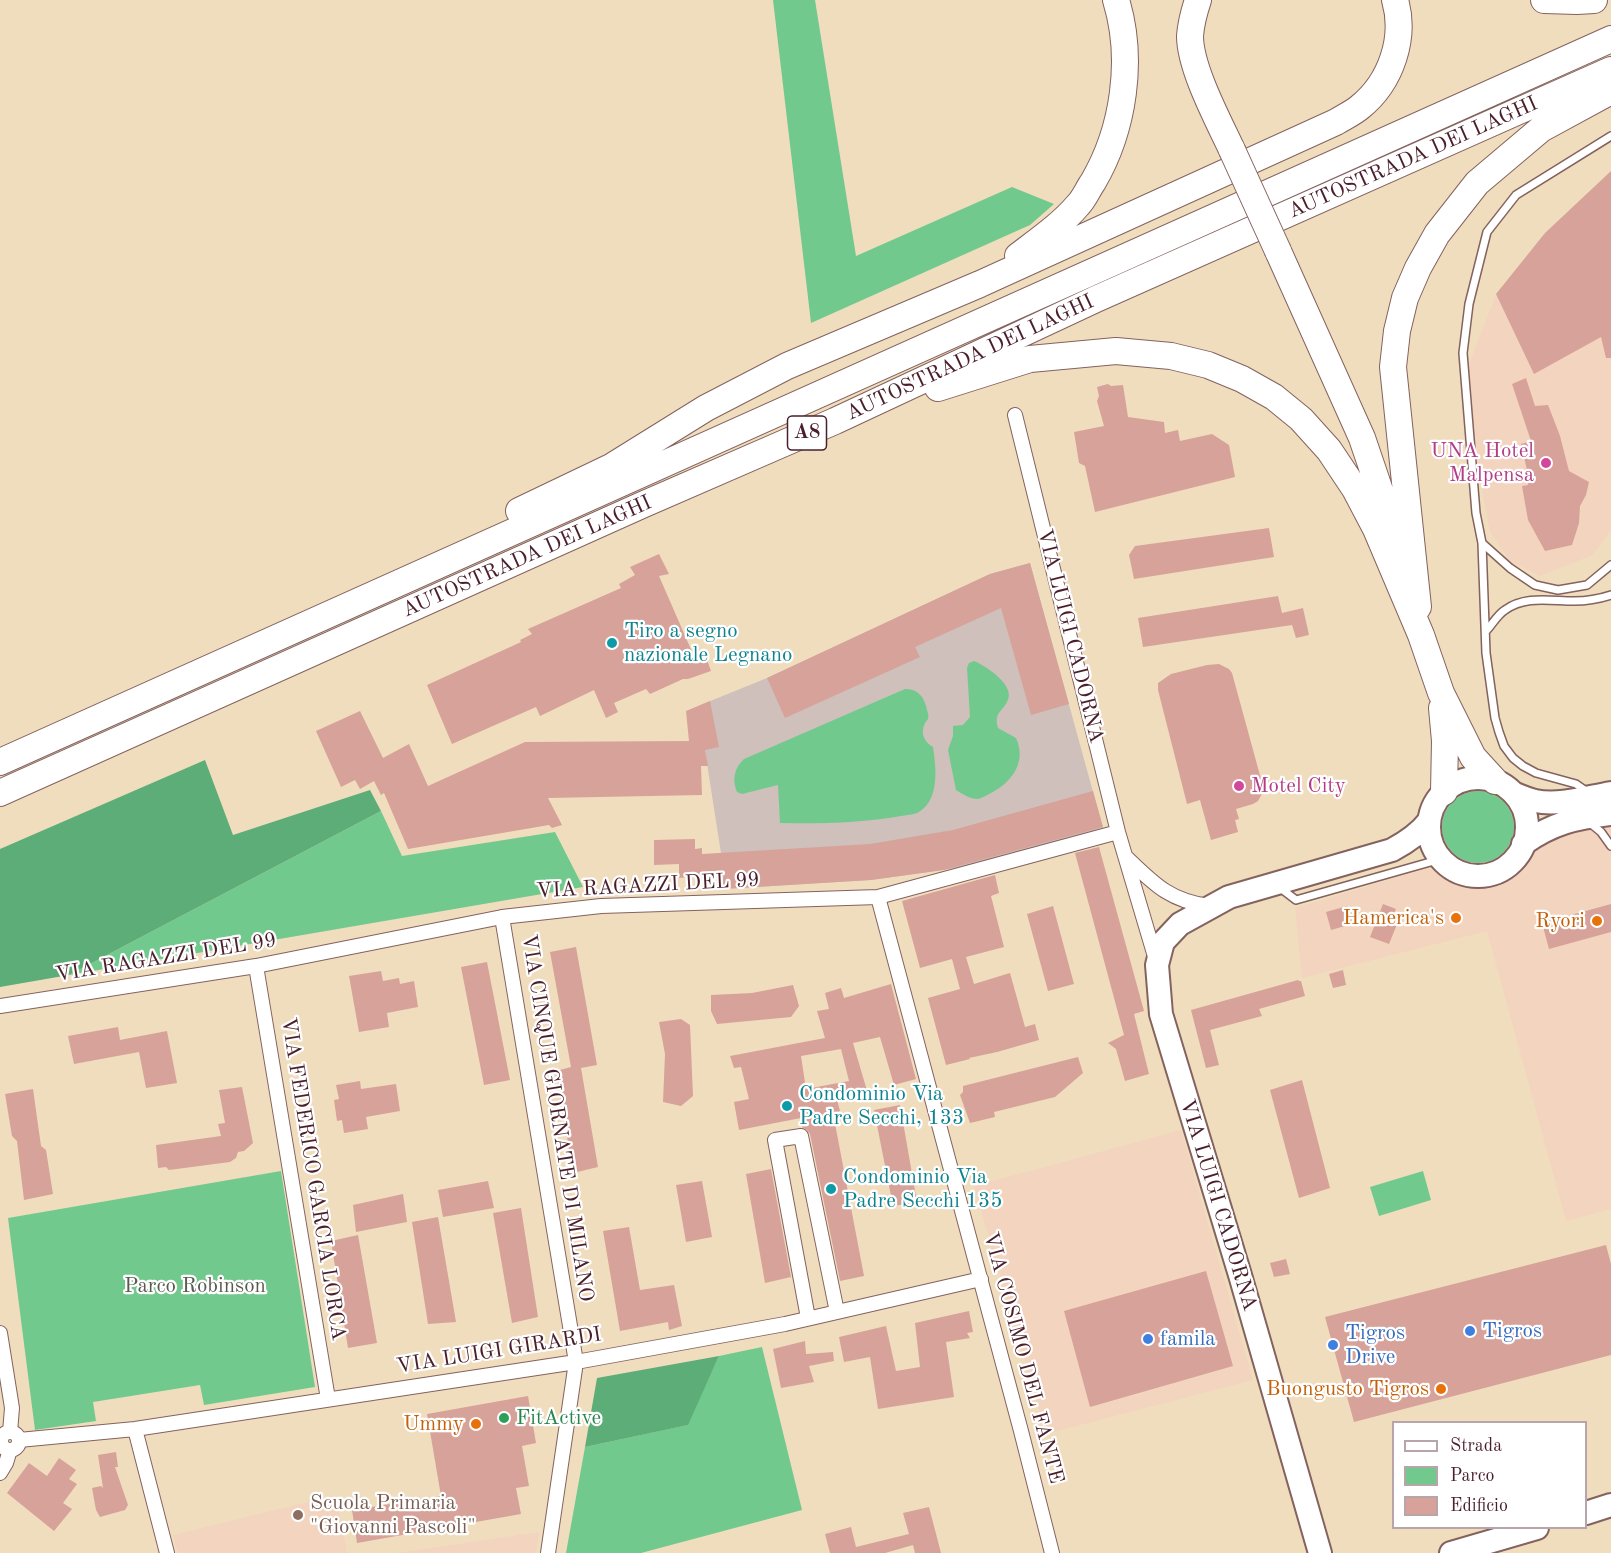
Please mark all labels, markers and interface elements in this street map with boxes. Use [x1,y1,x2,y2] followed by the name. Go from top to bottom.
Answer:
[1284,91,1542,225] street label: AUTOSTRADA DEI LAGHI
[842,289,1098,427] street label: AUTOSTRADA DEI LAGHI
[788,416,826,450] road number: A8
[1431,438,1534,488] place label: UNA Hotel Malpensa
[1539,456,1553,470] marker: UNA Hotel Malpensa
[398,490,656,624] street label: AUTOSTRADA DEI LAGHI
[1031,526,1109,746] street label: VIA LUIGI CADORNA
[624,618,793,668] place label: Tiro a segno nazionale Legnano
[605,636,619,650] marker: Tiro a segno nazionale Legnano
[1251,773,1346,799] place label: Motel City
[1232,779,1246,793] marker: Motel City
[536,868,760,904] street label: VIA RAGAZZI DEL 99
[1343,905,1444,931] place label: Hamerica's
[1535,908,1585,934] place label: Ryori
[1449,911,1463,925] marker: Hamerica's
[1590,914,1604,928] marker: Ryori
[54,928,278,988] street label: VIA RAGAZZI DEL 99
[515,932,599,1304] street label: VIA CINQUE GIORNATE DI MILANO
[275,1016,351,1342] street label: VIA FEDERICO GARCIA LORCA
[799,1081,964,1131] place label: Condominio Via Padre Secchi, 133
[1174,1096,1262,1314] street label: VIA LUIGI CADORNA
[780,1099,794,1113] marker: Condominio Via Padre Secchi, 133
[843,1164,1002,1214] place label: Condominio Via Padre Secchi 135
[824,1182,838,1196] marker: Condominio Via Padre Secchi 135
[977,1229,1069,1487] street label: VIA COSIMO DEL FANTE
[124,1273,266,1299] park label: Parco Robinson
[1482,1318,1542,1344] place label: Tigros
[1345,1320,1405,1370] place label: Tigros Drive
[395,1322,603,1380] street label: VIA LUIGI GIRARDI
[1463,1324,1477,1338] marker: Tigros
[1160,1326,1216,1352] place label: famila
[1141,1332,1155,1346] marker: famila
[1326,1338,1340,1352] marker: Tigros Drive
[1266,1376,1429,1402] place label: Buongusto Tigros
[1434,1382,1448,1396] marker: Buongusto Tigros
[516,1405,601,1431] place label: FitActive
[403,1411,464,1437] place label: Ummy
[497,1411,511,1425] marker: FitActive
[469,1417,483,1431] marker: Ummy
[1392,1421,1587,1529] legend
[1450,1437,1502,1455] text: Strada
[1450,1467,1495,1485] text: Parco
[310,1490,476,1540] place label: Scuola Primaria "Giovanni Pascoli"
[1450,1497,1508,1515] text: Edificio
[291,1508,305,1522] marker: Scuola Primaria "Giovanni Pascoli"

